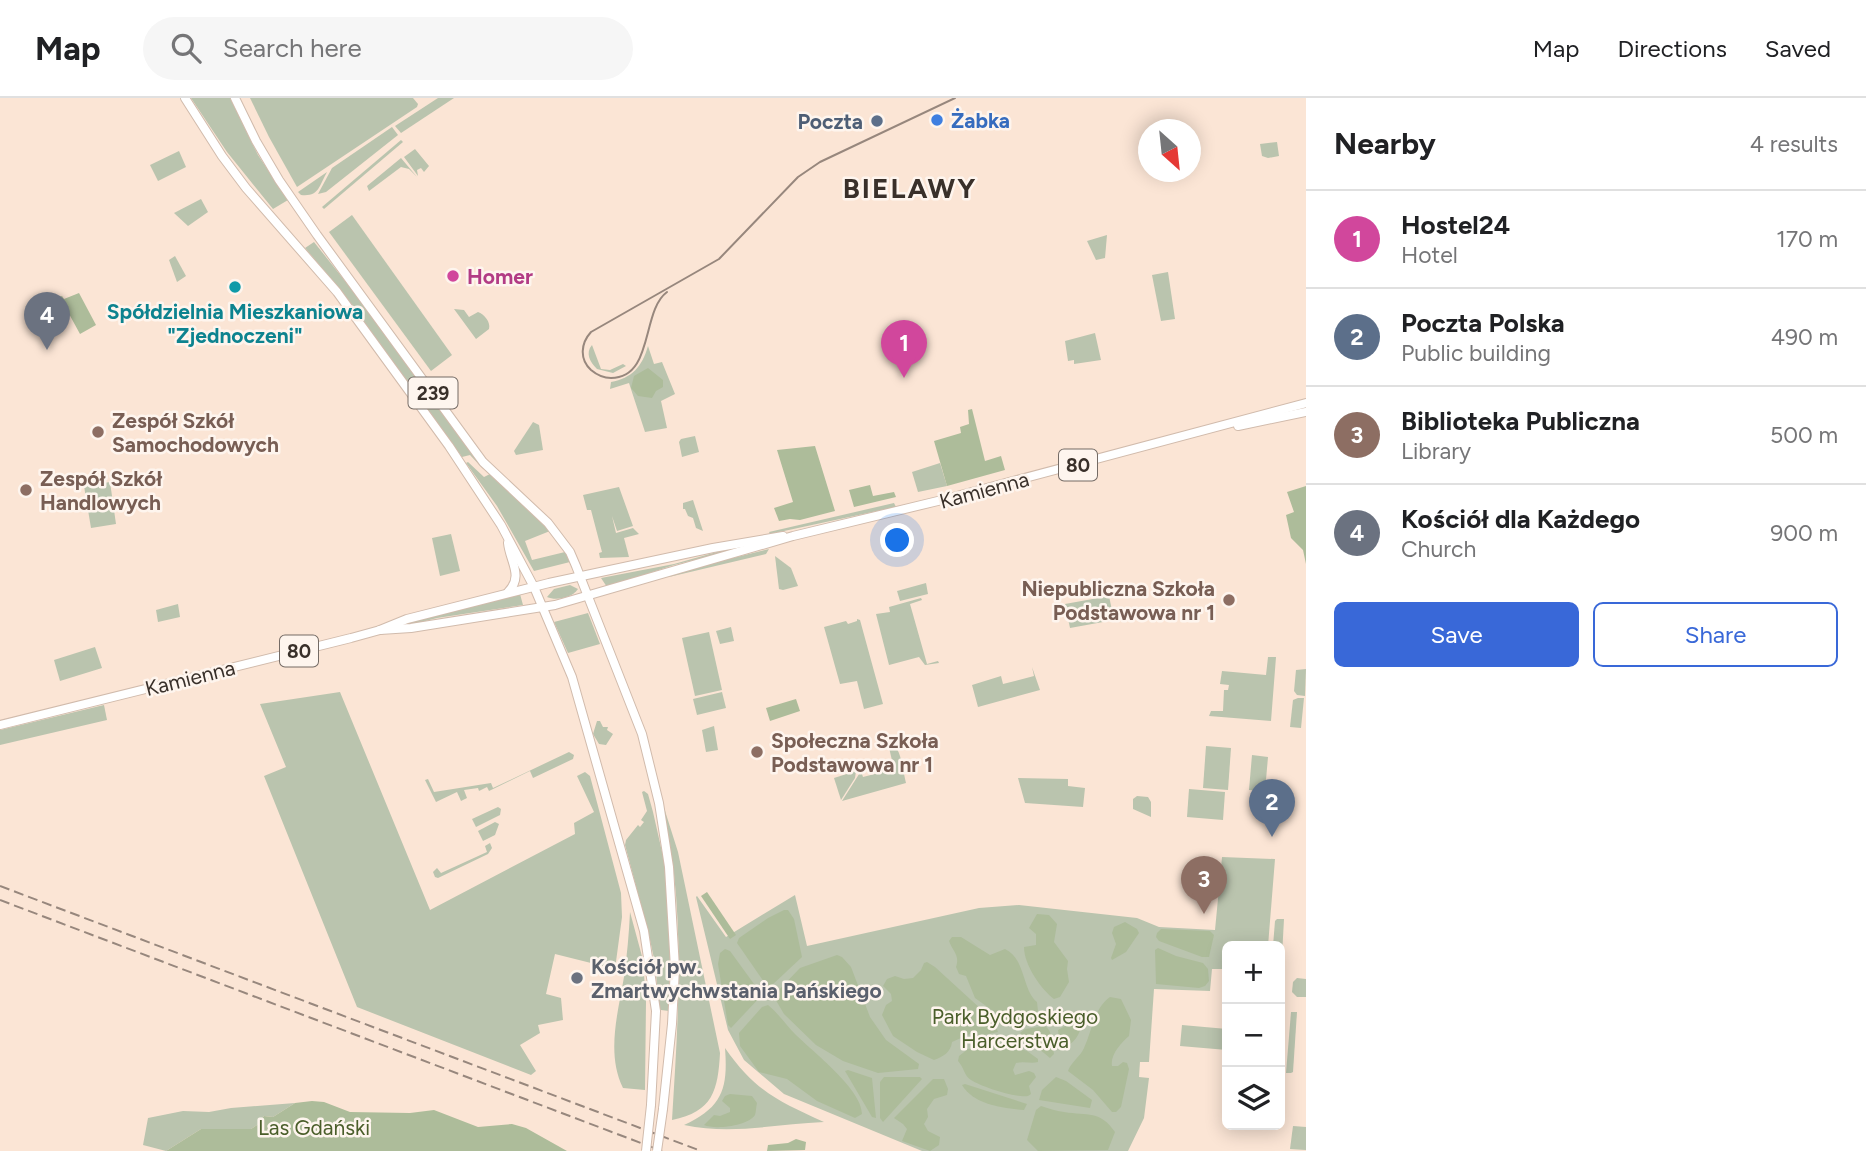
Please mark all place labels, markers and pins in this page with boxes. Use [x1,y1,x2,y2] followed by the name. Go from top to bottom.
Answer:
[951,108,1010,133] place label: Żabka
[797,109,863,134] place label: Poczta
[929,112,945,128] marker: Żabka
[869,113,885,129] marker: Poczta
[467,264,533,289] place label: Homer
[445,268,461,284] marker: Homer
[227,279,243,295] marker: Spółdzielnia Mieszkaniowa "Zjednoczeni"
[24,292,70,350] pin: 4
[107,299,363,348] place label: Spółdzielnia Mieszkaniowa "Zjednoczeni"
[881,320,927,378] pin: 1
[112,408,279,457] place label: Zespół Szkół Samochodowych
[90,424,106,440] marker: Zespół Szkół Samochodowych
[40,466,162,515] place label: Zespół Szkół Handlowych
[18,482,34,498] marker: Zespół Szkół Handlowych
[1021,576,1215,625] place label: Niepubliczna Szkoła Podstawowa nr 1
[1221,592,1237,608] marker: Niepubliczna Szkoła Podstawowa nr 1
[771,728,939,777] place label: Społeczna Szkoła Podstawowa nr 1
[749,744,765,760] marker: Społeczna Szkoła Podstawowa nr 1
[1249,779,1295,837] pin: 2
[1181,856,1227,914] pin: 3
[591,954,882,1003] place label: Kościół pw. Zmartwychwstania Pańskiego
[569,970,585,986] marker: Kościół pw. Zmartwychwstania Pańskiego

